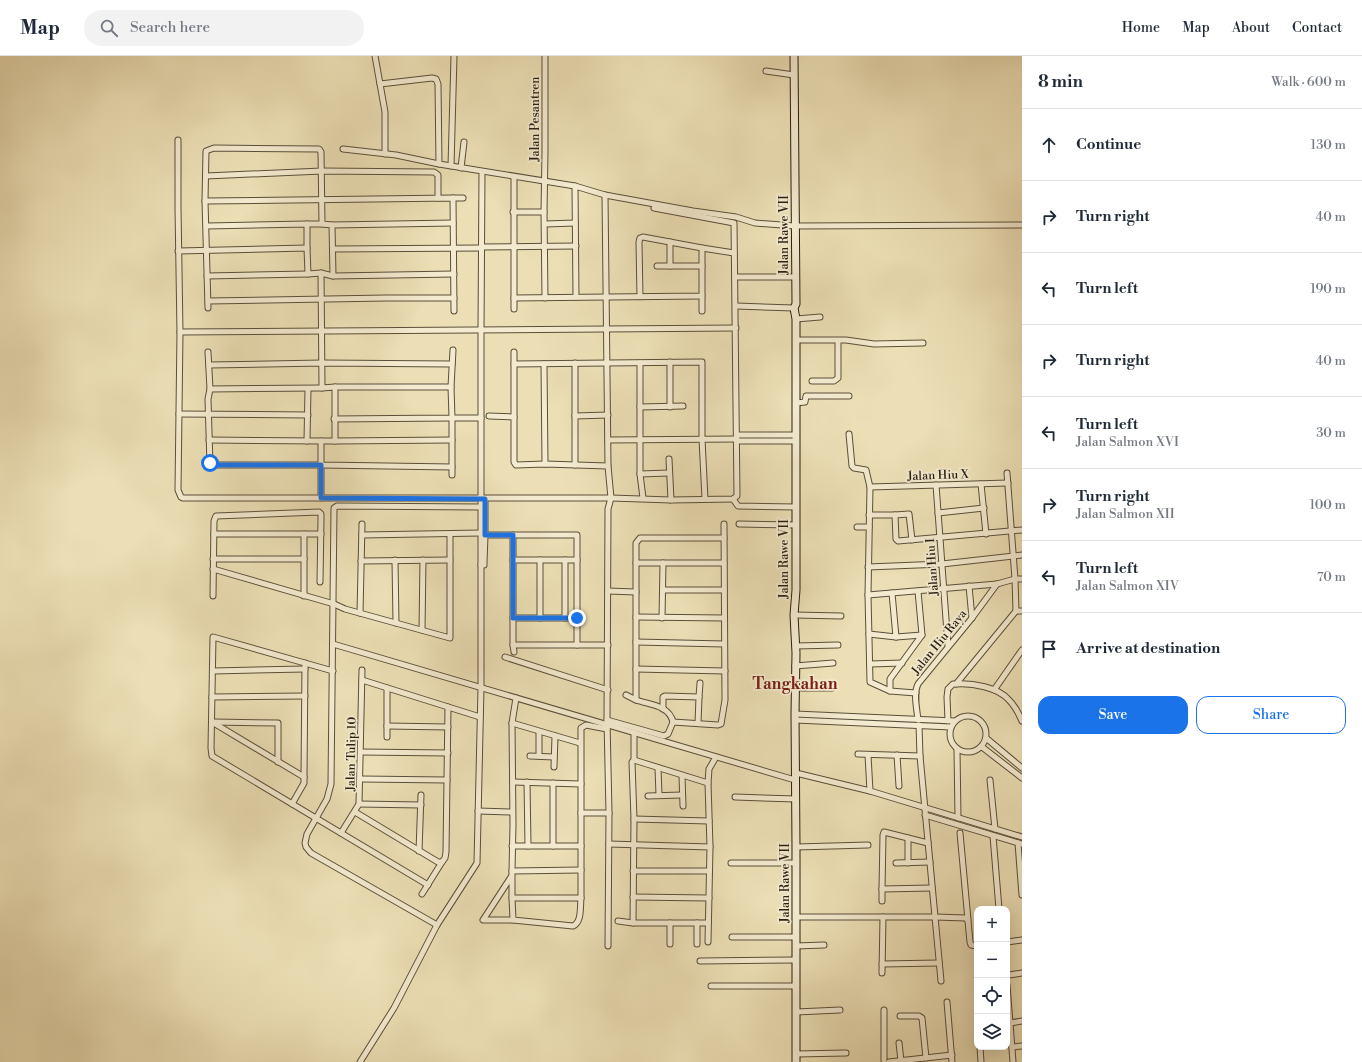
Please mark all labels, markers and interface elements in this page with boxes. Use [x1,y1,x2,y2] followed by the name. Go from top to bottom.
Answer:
[84,10,364,46] search box
[20,16,60,40] text: Map
[98,17,120,39] icon: search
[130,18,210,37] text: Search here
[1122,19,1160,37] text: Home
[1182,19,1210,37] text: Map
[1232,19,1270,37] text: About
[1292,19,1342,37] text: Contact
[1038,71,1083,93] text: 8 min
[1271,74,1346,90] text: Walk · 600 m
[528,77,543,162] street label: Jalan Pesantren
[1038,134,1060,156] icon: ahead
[1076,135,1141,154] text: Continue
[1311,137,1346,153] text: 130 m
[777,195,792,276] street label: Jalan Rawe VII
[1038,206,1060,228] icon: right
[1076,207,1150,226] text: Turn right
[1316,209,1346,225] text: 40 m
[1038,278,1060,300] icon: left
[1076,279,1138,298] text: Turn left
[1310,281,1346,297] text: 190 m
[1038,350,1060,372] icon: right
[1076,351,1150,370] text: Turn right
[1316,353,1346,369] text: 40 m
[1076,415,1138,434] text: Turn left
[1038,422,1060,444] icon: left
[1316,425,1346,441] text: 30 m
[1076,434,1179,450] text: Jalan Salmon XVI
[201,454,219,472] route start
[906,467,970,484] street label: Jalan Hiu X
[1076,487,1150,506] text: Turn right
[1038,494,1060,516] icon: right
[1310,497,1346,513] text: 100 m
[1076,506,1175,522] text: Jalan Salmon XII
[777,519,792,600] street label: Jalan Rawe VII
[923,537,942,597] street label: Jalan Hiu I
[1076,559,1138,578] text: Turn left
[1038,566,1060,588] icon: left
[1317,569,1346,585] text: 70 m
[1076,578,1179,594] text: Jalan Salmon XIV
[908,606,971,679] street label: Jalan Hiu Raya
[568,609,586,627] route end
[1038,638,1060,660] icon: arrive
[1076,639,1220,658] text: Arrive at destination
[752,674,838,694] district label: Tangkahan
[1038,696,1188,734] button: Save
[1196,696,1346,734] button: Share
[343,717,360,792] street label: Jalan Tulip 10
[778,843,793,924] street label: Jalan Rawe VII
[974,906,1010,1050] map controls
[974,906,1010,942] button: +
[974,942,1010,978] button: −
[974,978,1010,1014] button: locate
[974,1014,1010,1050] button: layers

